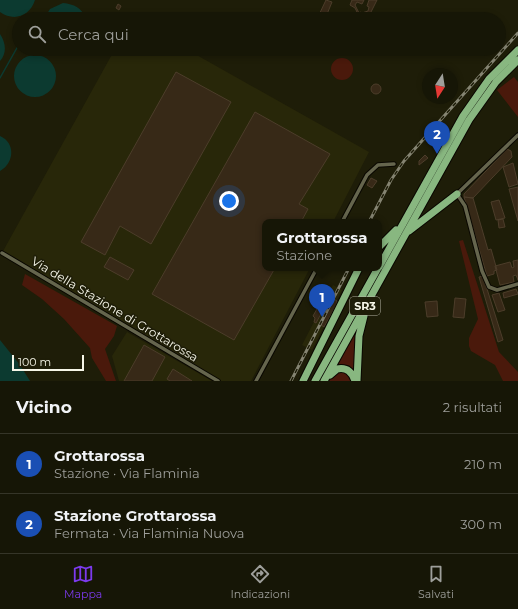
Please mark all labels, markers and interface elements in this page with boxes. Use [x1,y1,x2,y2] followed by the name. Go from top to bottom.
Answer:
[12,12,506,56] search box
[26,23,48,45] icon: search
[58,25,129,44] text: Cerca qui
[422,68,458,104] north arrow
[424,121,450,154] pin: 2
[219,191,239,211] your location
[262,219,382,271] popup
[277,228,367,247] text: Grottarossa
[277,247,332,263] text: Stazione
[29,253,201,365] street label: Via della Stazione di Grottarossa
[309,284,335,317] pin: 1
[350,297,380,315] road number: SR3
[12,353,84,372] scale bar
[18,355,51,369] text: 100 m
[16,397,72,417] text: Vicino
[443,399,502,415] text: 2 risultati
[54,446,145,465] text: Grottarossa
[26,456,32,472] text: 1
[464,456,502,472] text: 210 m
[54,465,200,481] text: Stazione · Via Flaminia
[54,506,217,525] text: Stazione Grottarossa
[25,516,33,532] text: 2
[460,516,502,532] text: 300 m
[54,525,244,541] text: Fermata · Via Flaminia Nuova
[64,563,102,601] tab: Mappa
[230,563,290,601] tab: Indicazioni
[418,563,454,601] tab: Salvati

